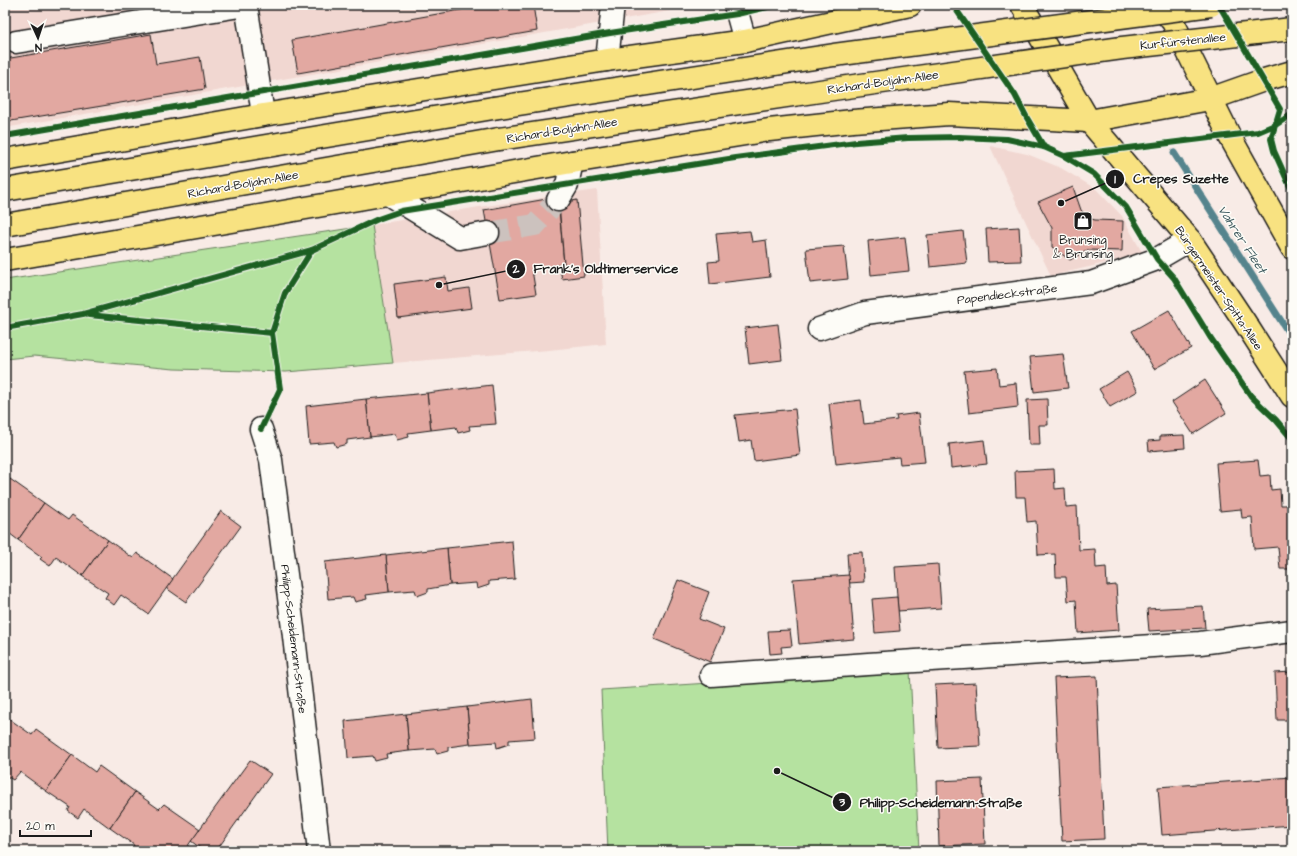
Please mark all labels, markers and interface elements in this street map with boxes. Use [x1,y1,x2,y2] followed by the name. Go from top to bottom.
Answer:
[18,18,58,58] north arrow
[1139,28,1227,54] street label: Kurfürstenallee
[35,40,42,55] text: N
[826,66,940,99] street label: Richard-Boljahn-Allee
[505,113,619,148] street label: Richard-Boljahn-Allee
[186,166,300,203] street label: Richard-Boljahn-Allee
[1105,166,1237,191] callout: Crepes Suzette
[1133,170,1229,189] text: Crepes Suzette
[1114,171,1116,188] text: 1
[1213,202,1272,279] water label: Vahrer Fleet
[1072,210,1094,232] shop icon: Brunsing & Brunsing
[1170,223,1267,355] street label: Bürgermeister-Spitta-Allee
[1053,232,1113,264] place label: Brunsing & Brunsing
[506,256,686,281] callout: Frank's Oldtimerservice
[534,260,678,278] text: Frank's Oldtimerservice
[512,261,520,278] text: 2
[956,280,1059,309] street label: Papendieckstraße
[276,564,311,715] street label: Philipp-Scheidemann-Straße
[832,790,1031,815] callout: Philipp-Scheidemann-Straße
[838,794,846,811] text: 3
[860,794,1022,813] text: Philipp-Scheidemann-Straße
[20,812,91,838] scale bar
[26,818,55,835] text: 20 m

